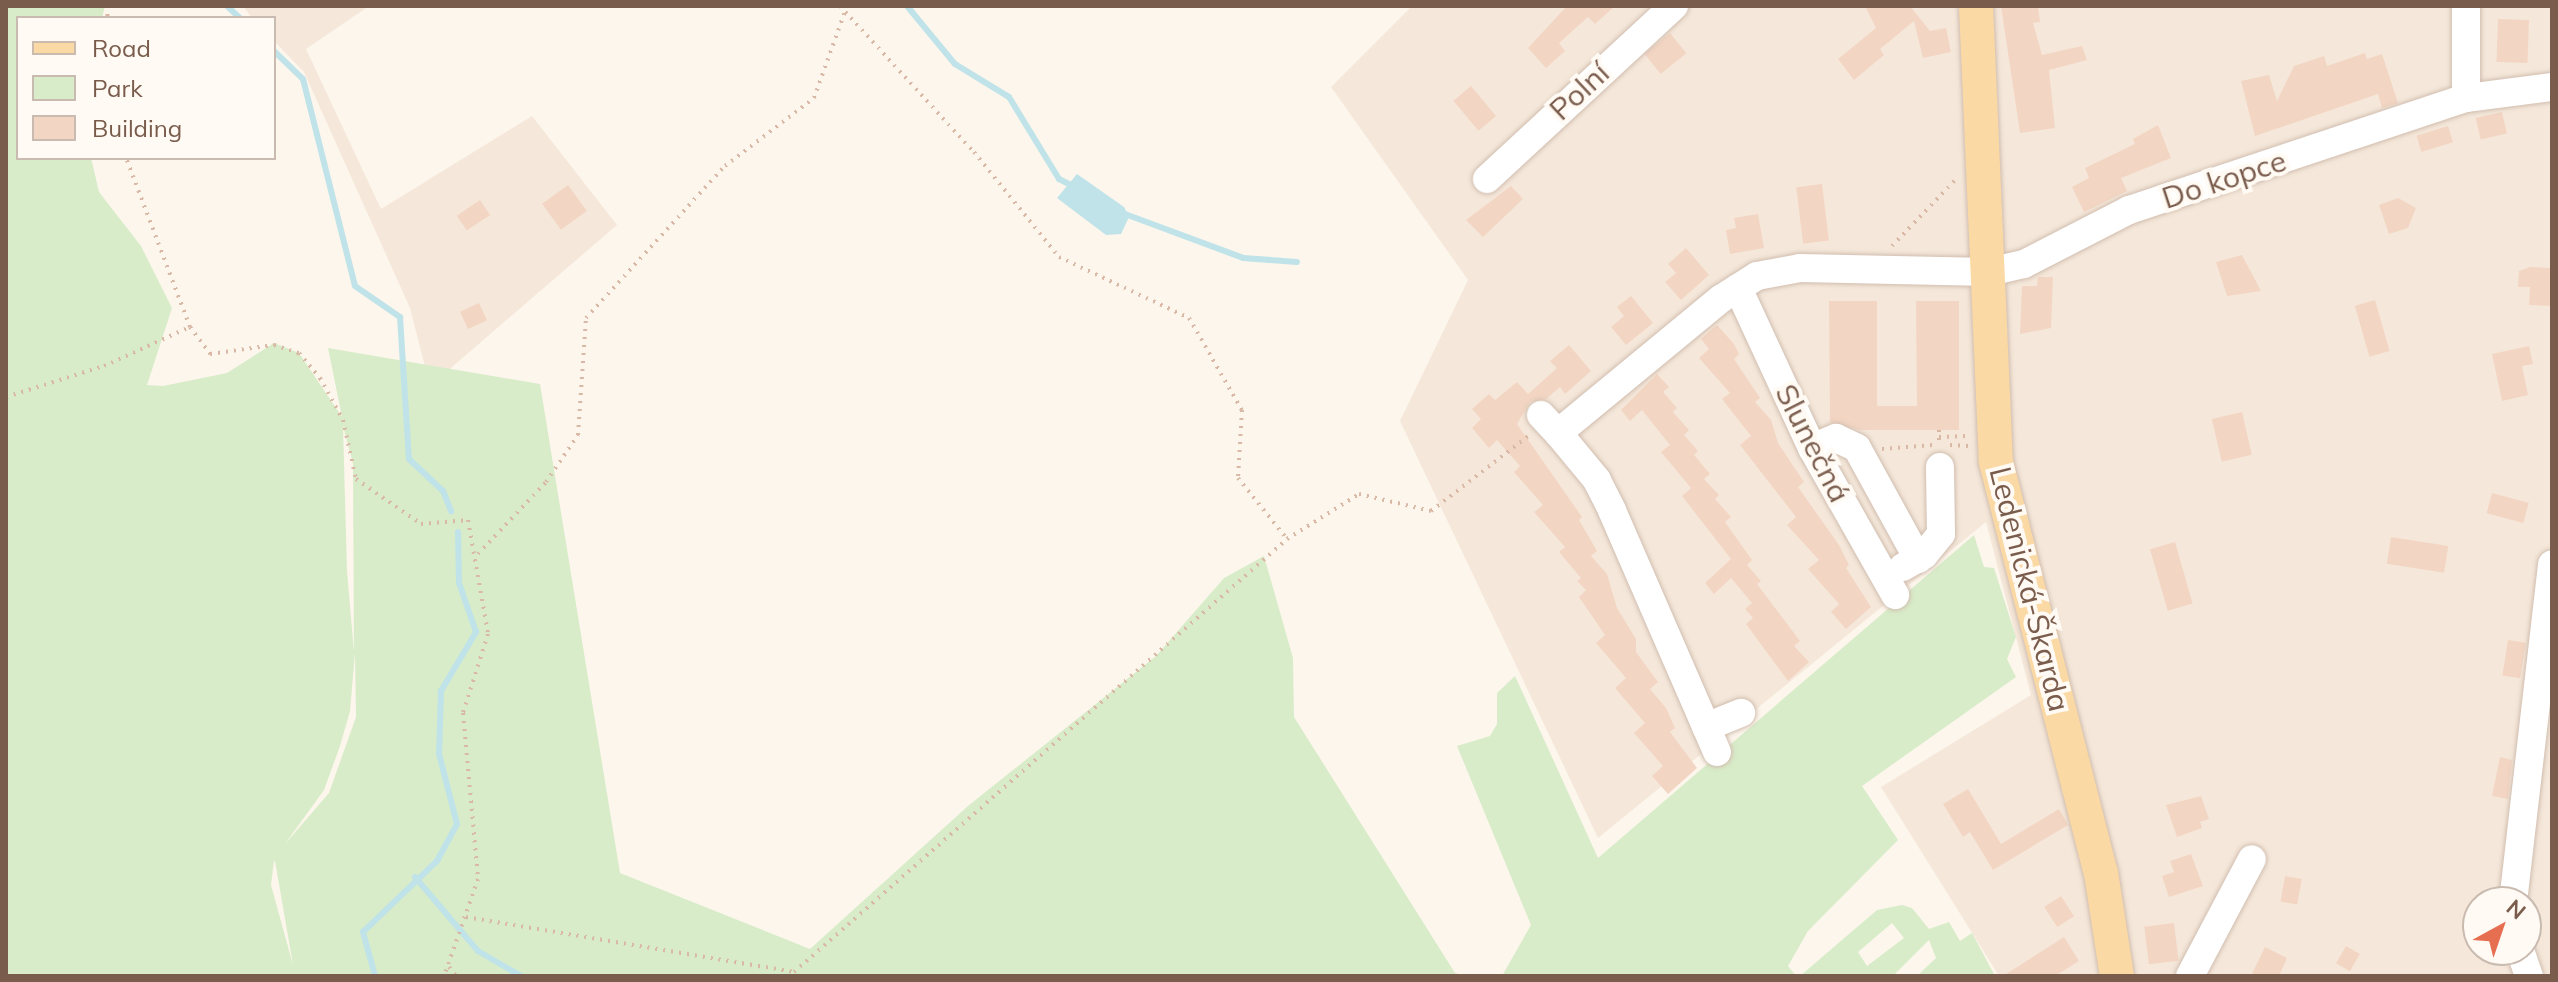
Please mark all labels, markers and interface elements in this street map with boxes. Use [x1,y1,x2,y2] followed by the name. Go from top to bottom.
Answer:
[16,16,276,160] legend
[92,33,151,63] text: Road
[1542,55,1616,127] street label: Polní
[92,73,143,103] text: Park
[92,113,182,143] text: Building
[2157,142,2291,216] street label: Do kopce
[1768,378,1858,508] street label: Slunečná
[1982,463,2078,715] street label: Ledenická-Škarda
[2462,886,2542,966] north arrow
[2501,893,2532,925] text: N

